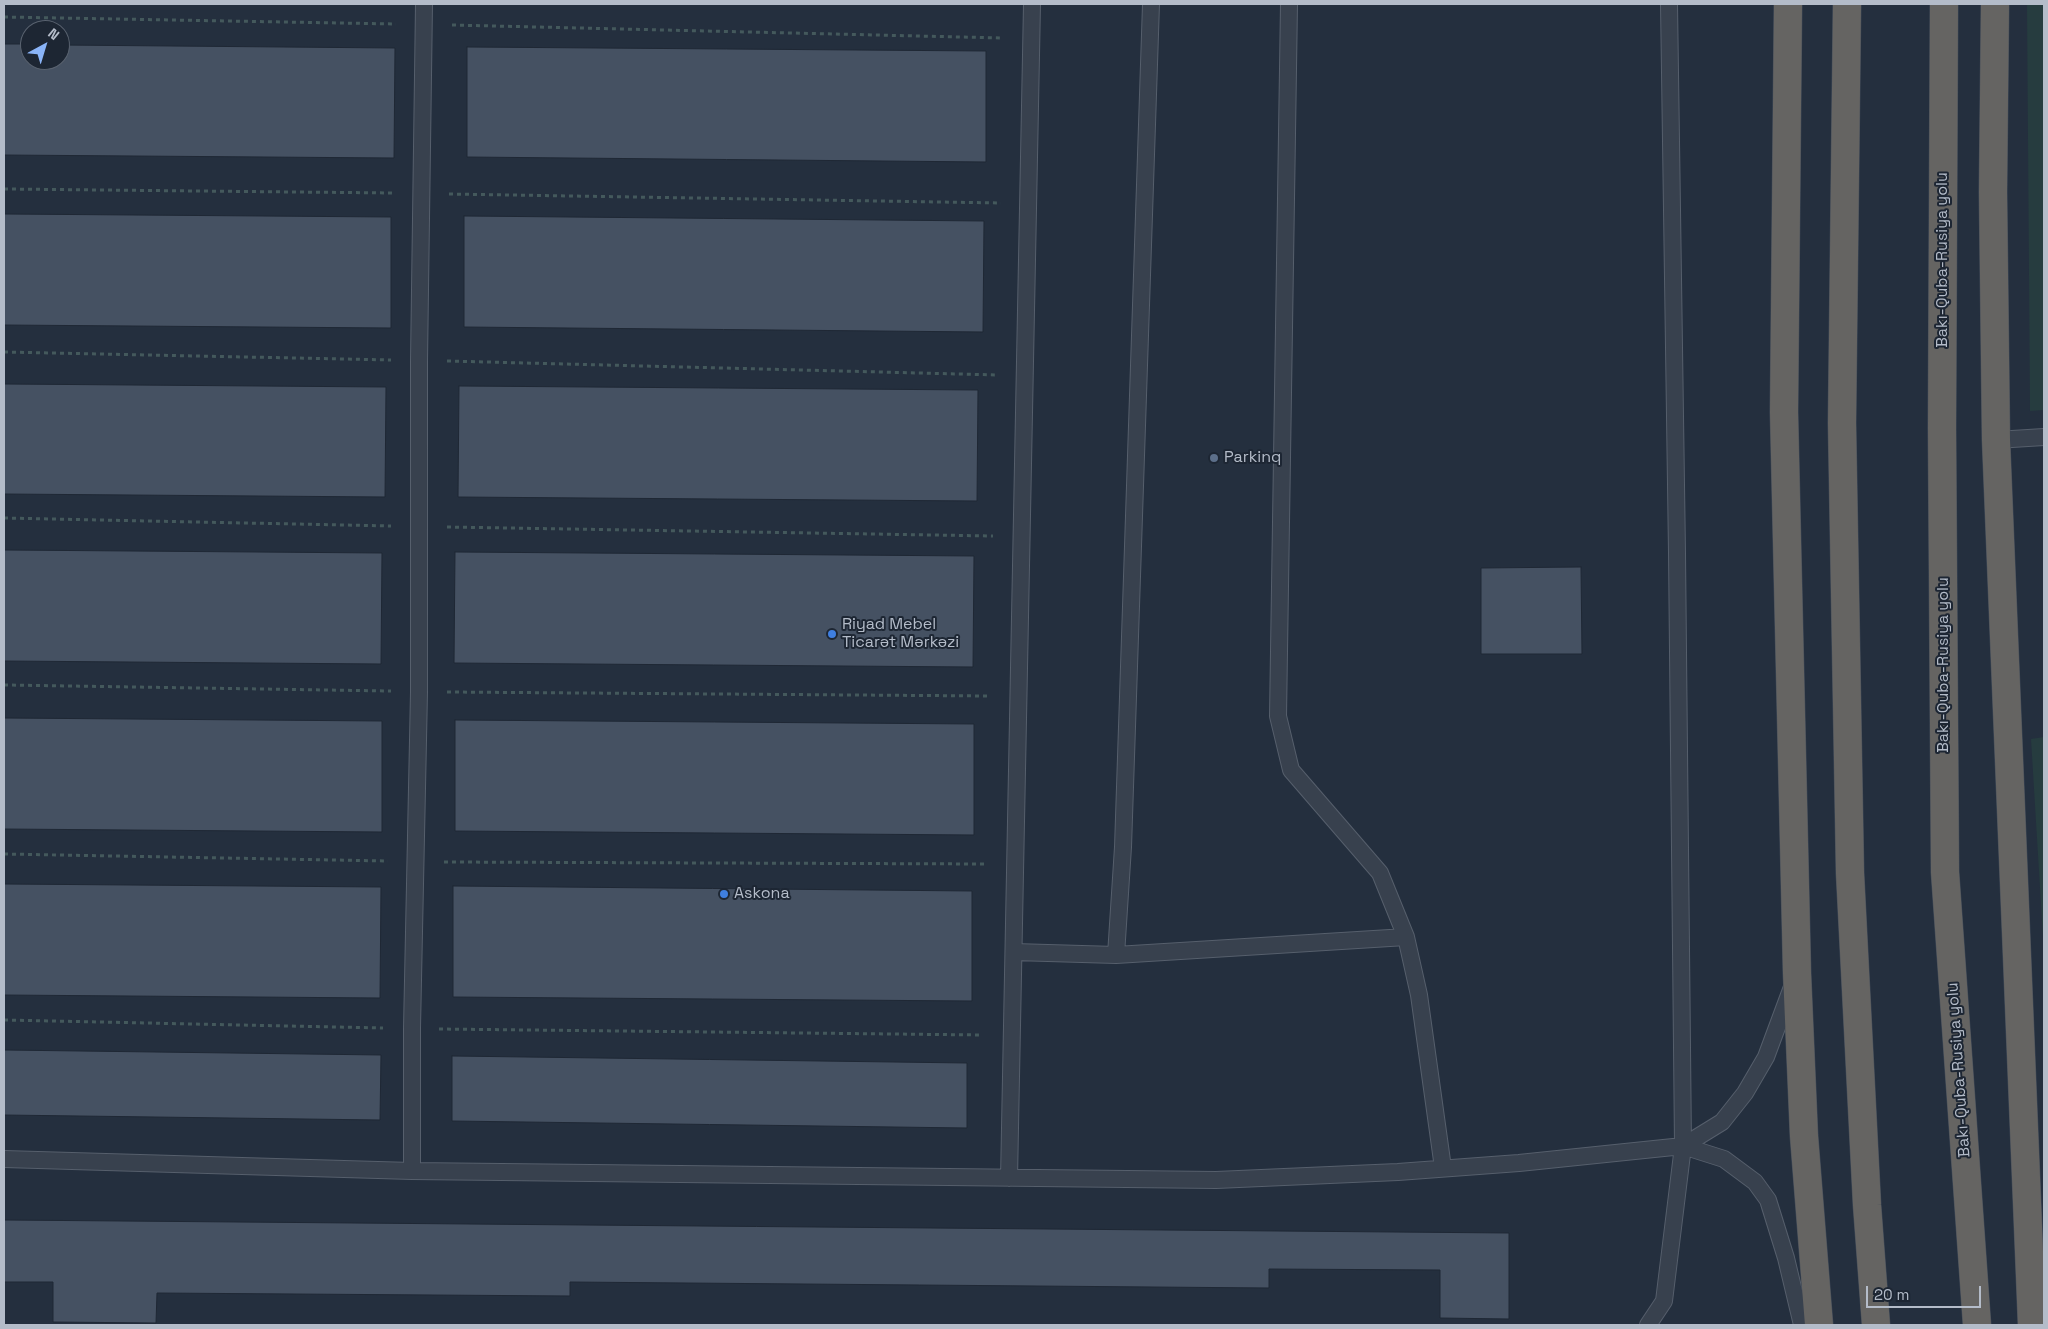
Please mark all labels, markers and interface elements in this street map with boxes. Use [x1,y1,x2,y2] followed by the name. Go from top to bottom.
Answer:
[20,20,70,70] north arrow
[44,24,63,44] text: N
[1933,172,1953,348] street label: Bakı-Quba-Rusiya yolu
[1224,448,1281,468] place label: Parkinq
[1208,452,1220,464] marker: Parkinq
[1934,577,1954,753] street label: Bakı-Quba-Rusiya yolu
[842,615,959,653] place label: Riyad Mebel Ticarət Mərkəzi
[826,628,838,640] marker: Riyad Mebel Ticarət Mərkəzi
[734,884,790,904] place label: Askona
[718,888,730,900] marker: Askona
[1943,982,1975,1158] street label: Bakı-Quba-Rusiya yolu
[1868,1276,1983,1308] scale bar
[1874,1285,1909,1304] text: 20 m

